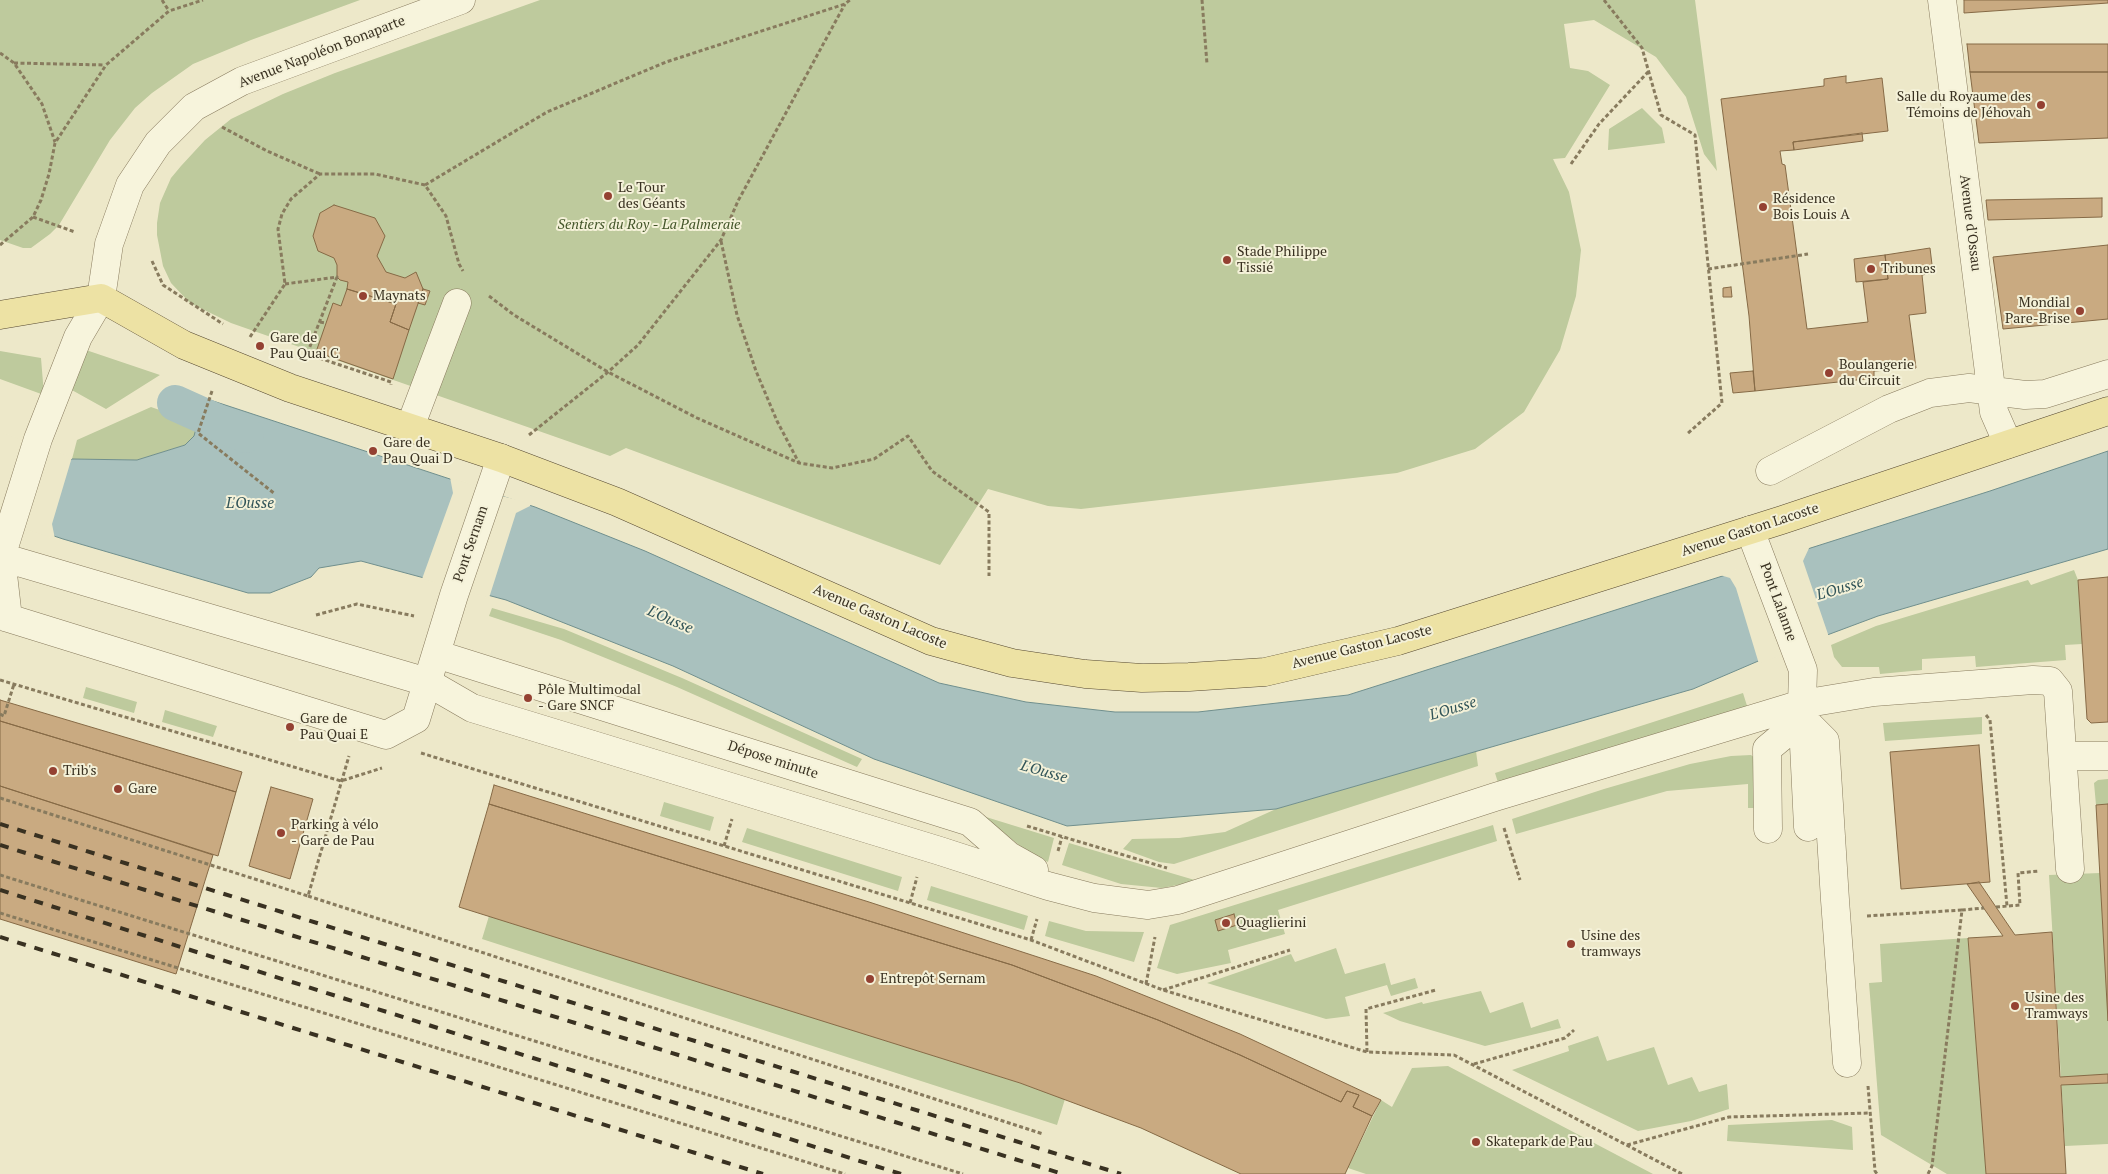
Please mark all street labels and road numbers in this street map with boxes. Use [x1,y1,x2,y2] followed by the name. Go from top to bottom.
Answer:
[236,12,408,92] street label: Avenue Napoléon Bonaparte
[1956,174,1984,272] street label: Avenue d'Ossau
[1679,500,1821,560] street label: Avenue Gaston Lacoste
[450,503,492,585] street label: Pont Sernam
[1756,560,1800,644] street label: Pont Lalanne
[811,581,949,653] street label: Avenue Gaston Lacoste
[1290,621,1434,673] street label: Avenue Gaston Lacoste
[726,737,820,783] street label: Dépose minute

